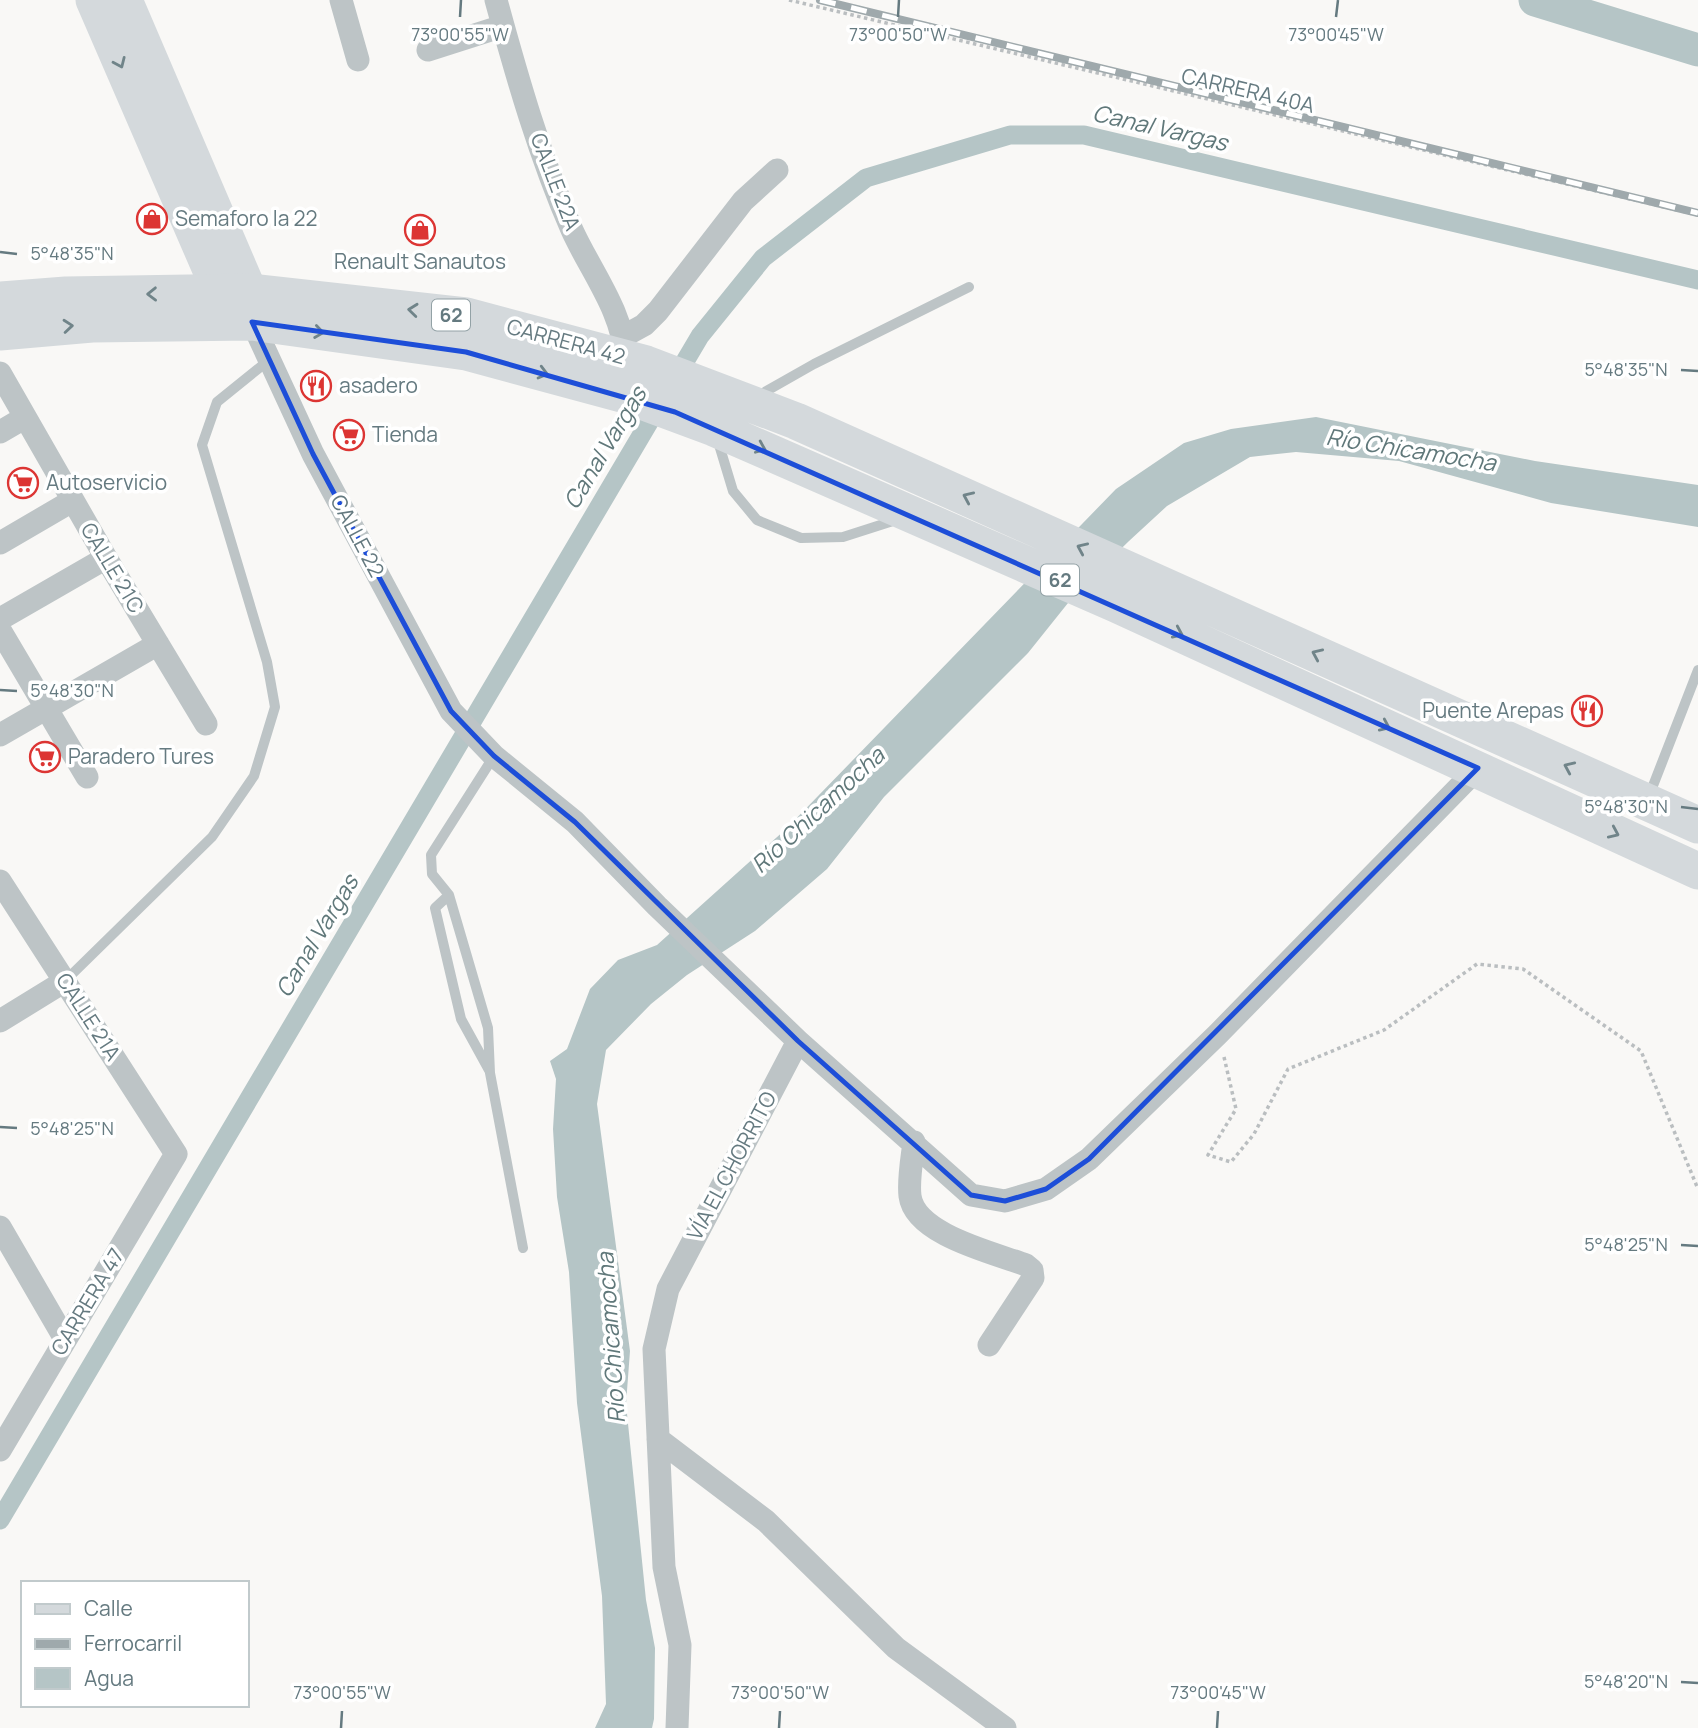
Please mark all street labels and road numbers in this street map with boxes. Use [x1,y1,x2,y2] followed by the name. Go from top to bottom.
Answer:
[1179,61,1317,119] street label: CARRERA 40A
[525,129,587,234] street label: CALLE 22A
[432,300,470,330] road number: 62
[504,312,629,370] street label: CARRERA 42
[325,489,391,582] street label: CALLE 22
[75,517,151,618] street label: CALLE 21C
[1041,565,1079,596] road number: 62
[50,967,128,1066] street label: CALLE 21A
[680,1086,782,1245] street label: VÍA EL CHORRITO
[44,1243,130,1360] street label: CARRERA 47

